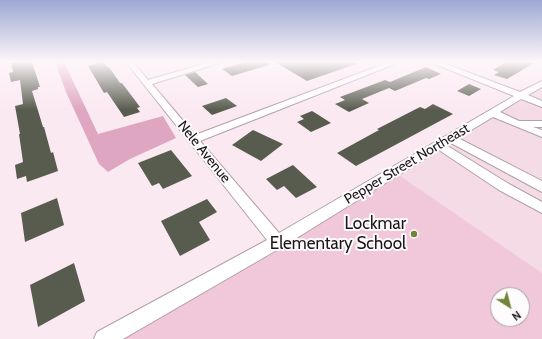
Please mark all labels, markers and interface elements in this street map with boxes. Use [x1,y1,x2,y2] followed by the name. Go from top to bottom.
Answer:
[174,118,234,186] street label: Nele Avenue
[341,120,473,208] street label: Pepper Street Northeast
[270,214,406,254] place label: Lockmar Elementary School
[409,229,419,239] marker: Lockmar Elementary School
[490,287,530,327] north arrow
[509,308,524,324] text: N

